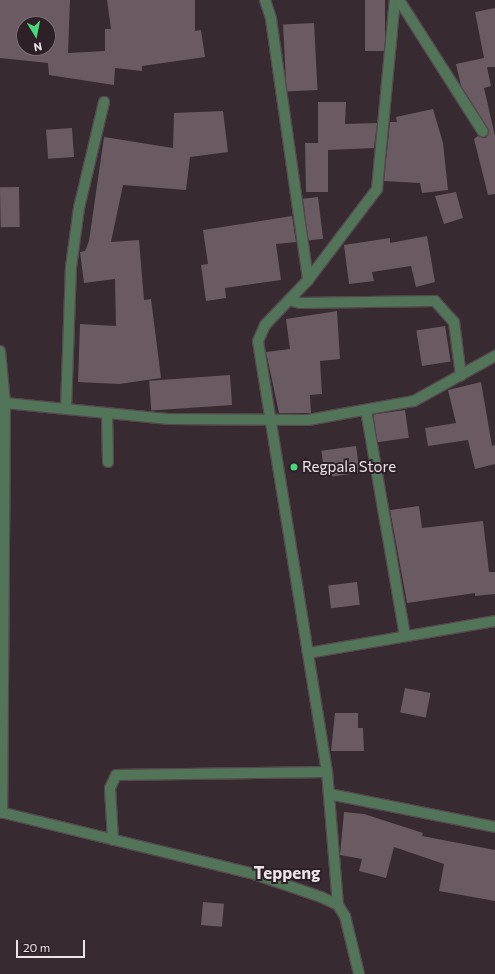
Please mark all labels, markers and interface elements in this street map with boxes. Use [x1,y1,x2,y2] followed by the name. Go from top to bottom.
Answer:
[16,16,56,56] north arrow
[33,40,43,54] text: N
[302,458,396,476] place label: Regpala Store
[289,462,299,472] marker: Regpala Store
[254,863,320,883] district label: Teppeng
[18,932,87,958] scale bar
[23,940,50,954] text: 20 m

